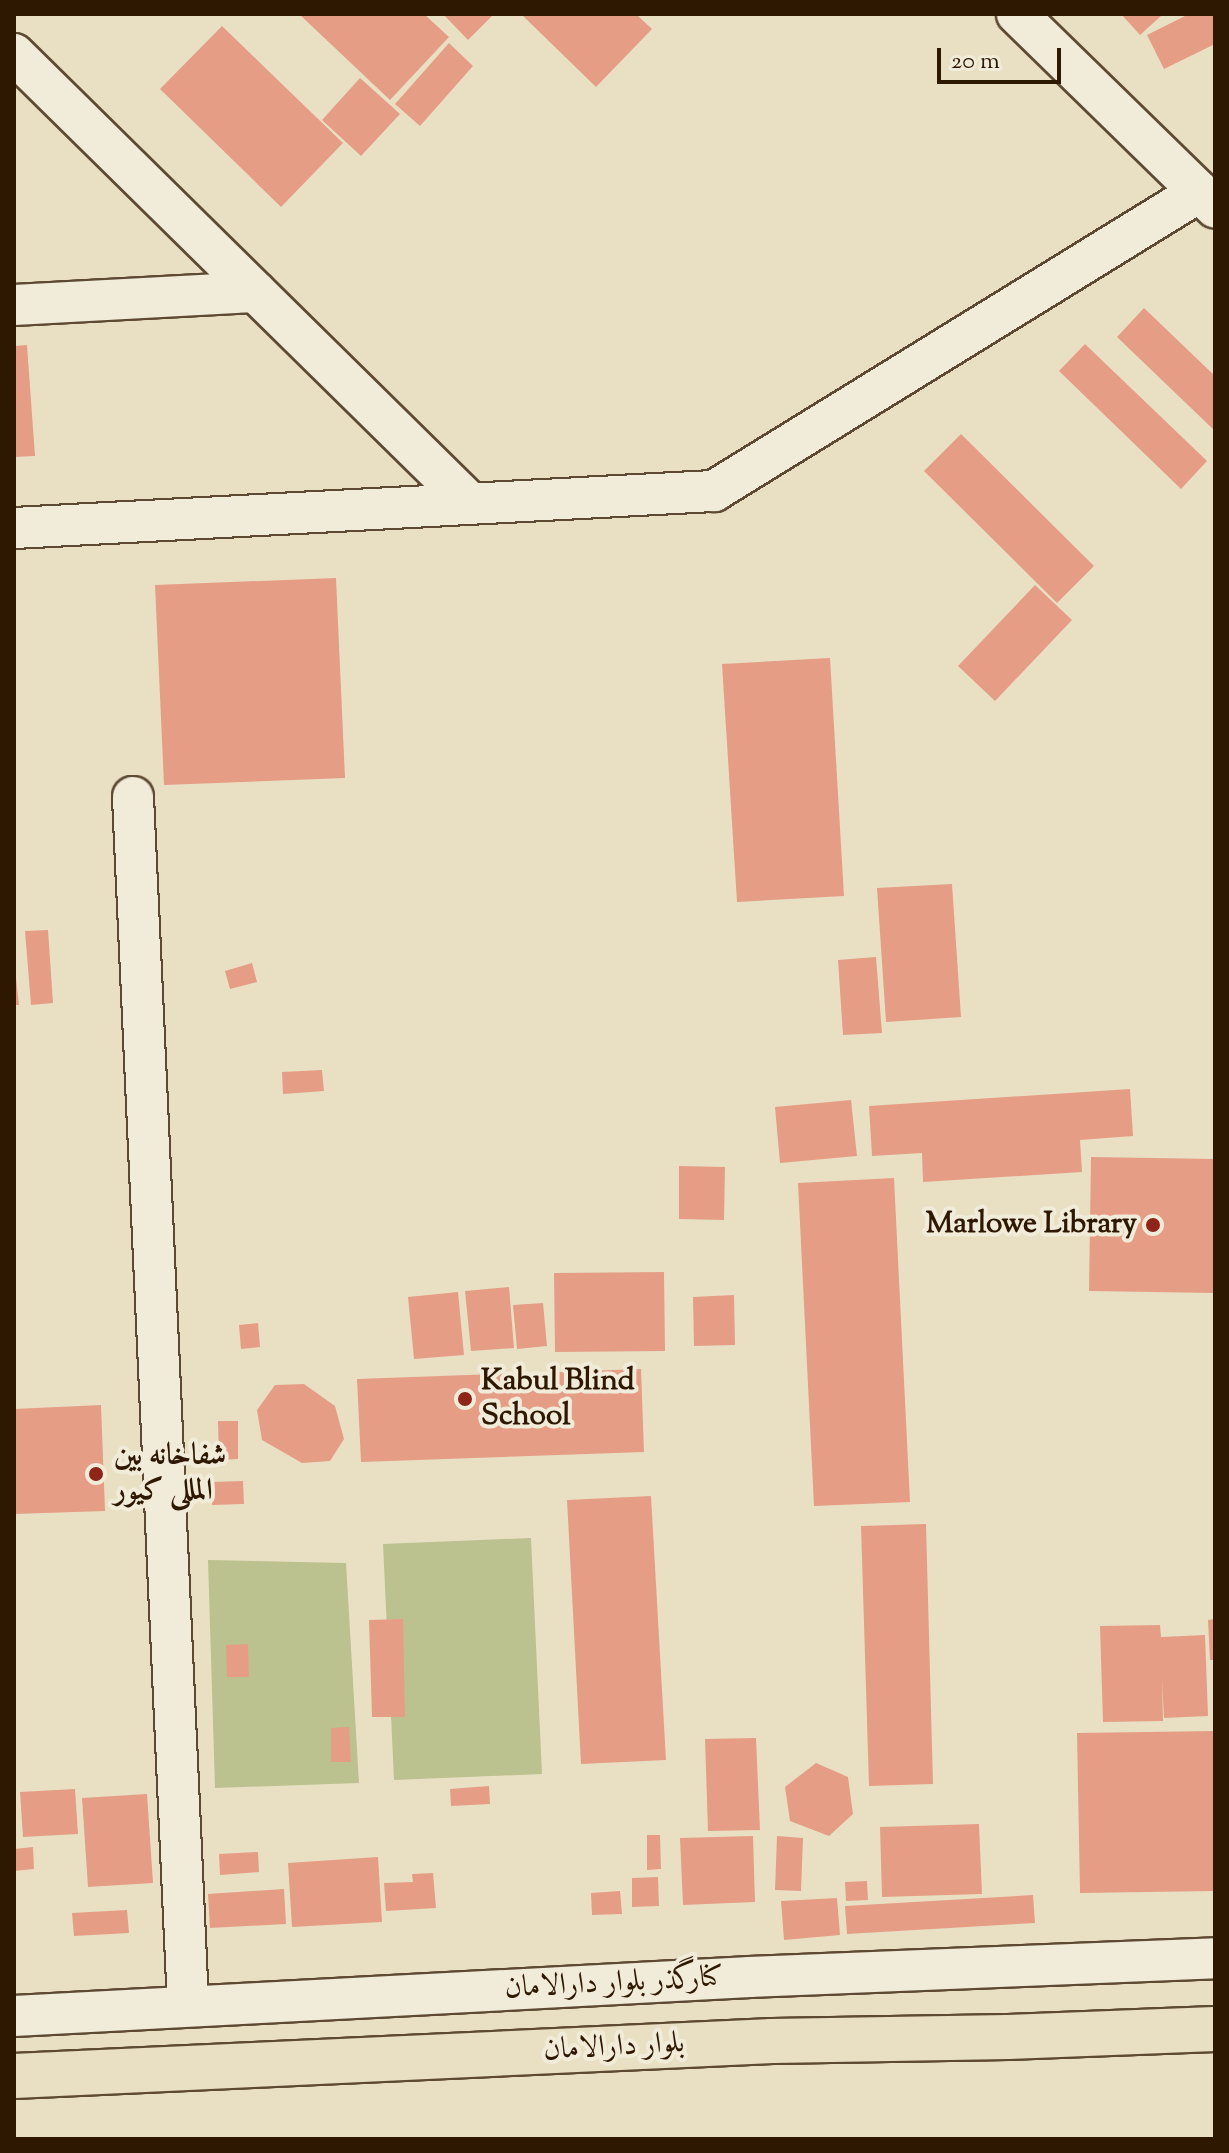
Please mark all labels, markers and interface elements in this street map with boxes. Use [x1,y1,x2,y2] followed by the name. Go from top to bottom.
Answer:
[941,32,1065,82] scale bar
[951,45,1000,79] text: 20 m
[926,1207,1137,1243] place label: Marlowe Library
[1144,1216,1162,1234] marker: Marlowe Library
[481,1364,635,1434] place label: Kabul Blind School
[456,1390,474,1408] marker: Kabul Blind School
[114,1439,226,1510] place label: شفاخانه بین المللی کیور
[85,1463,107,1485] marker: شفاخانه بین المللی کیور
[504,1960,724,2008] street label: کنارگذر بلوار دارالامان
[543,2026,685,2070] street label: بلوار دارالامان

